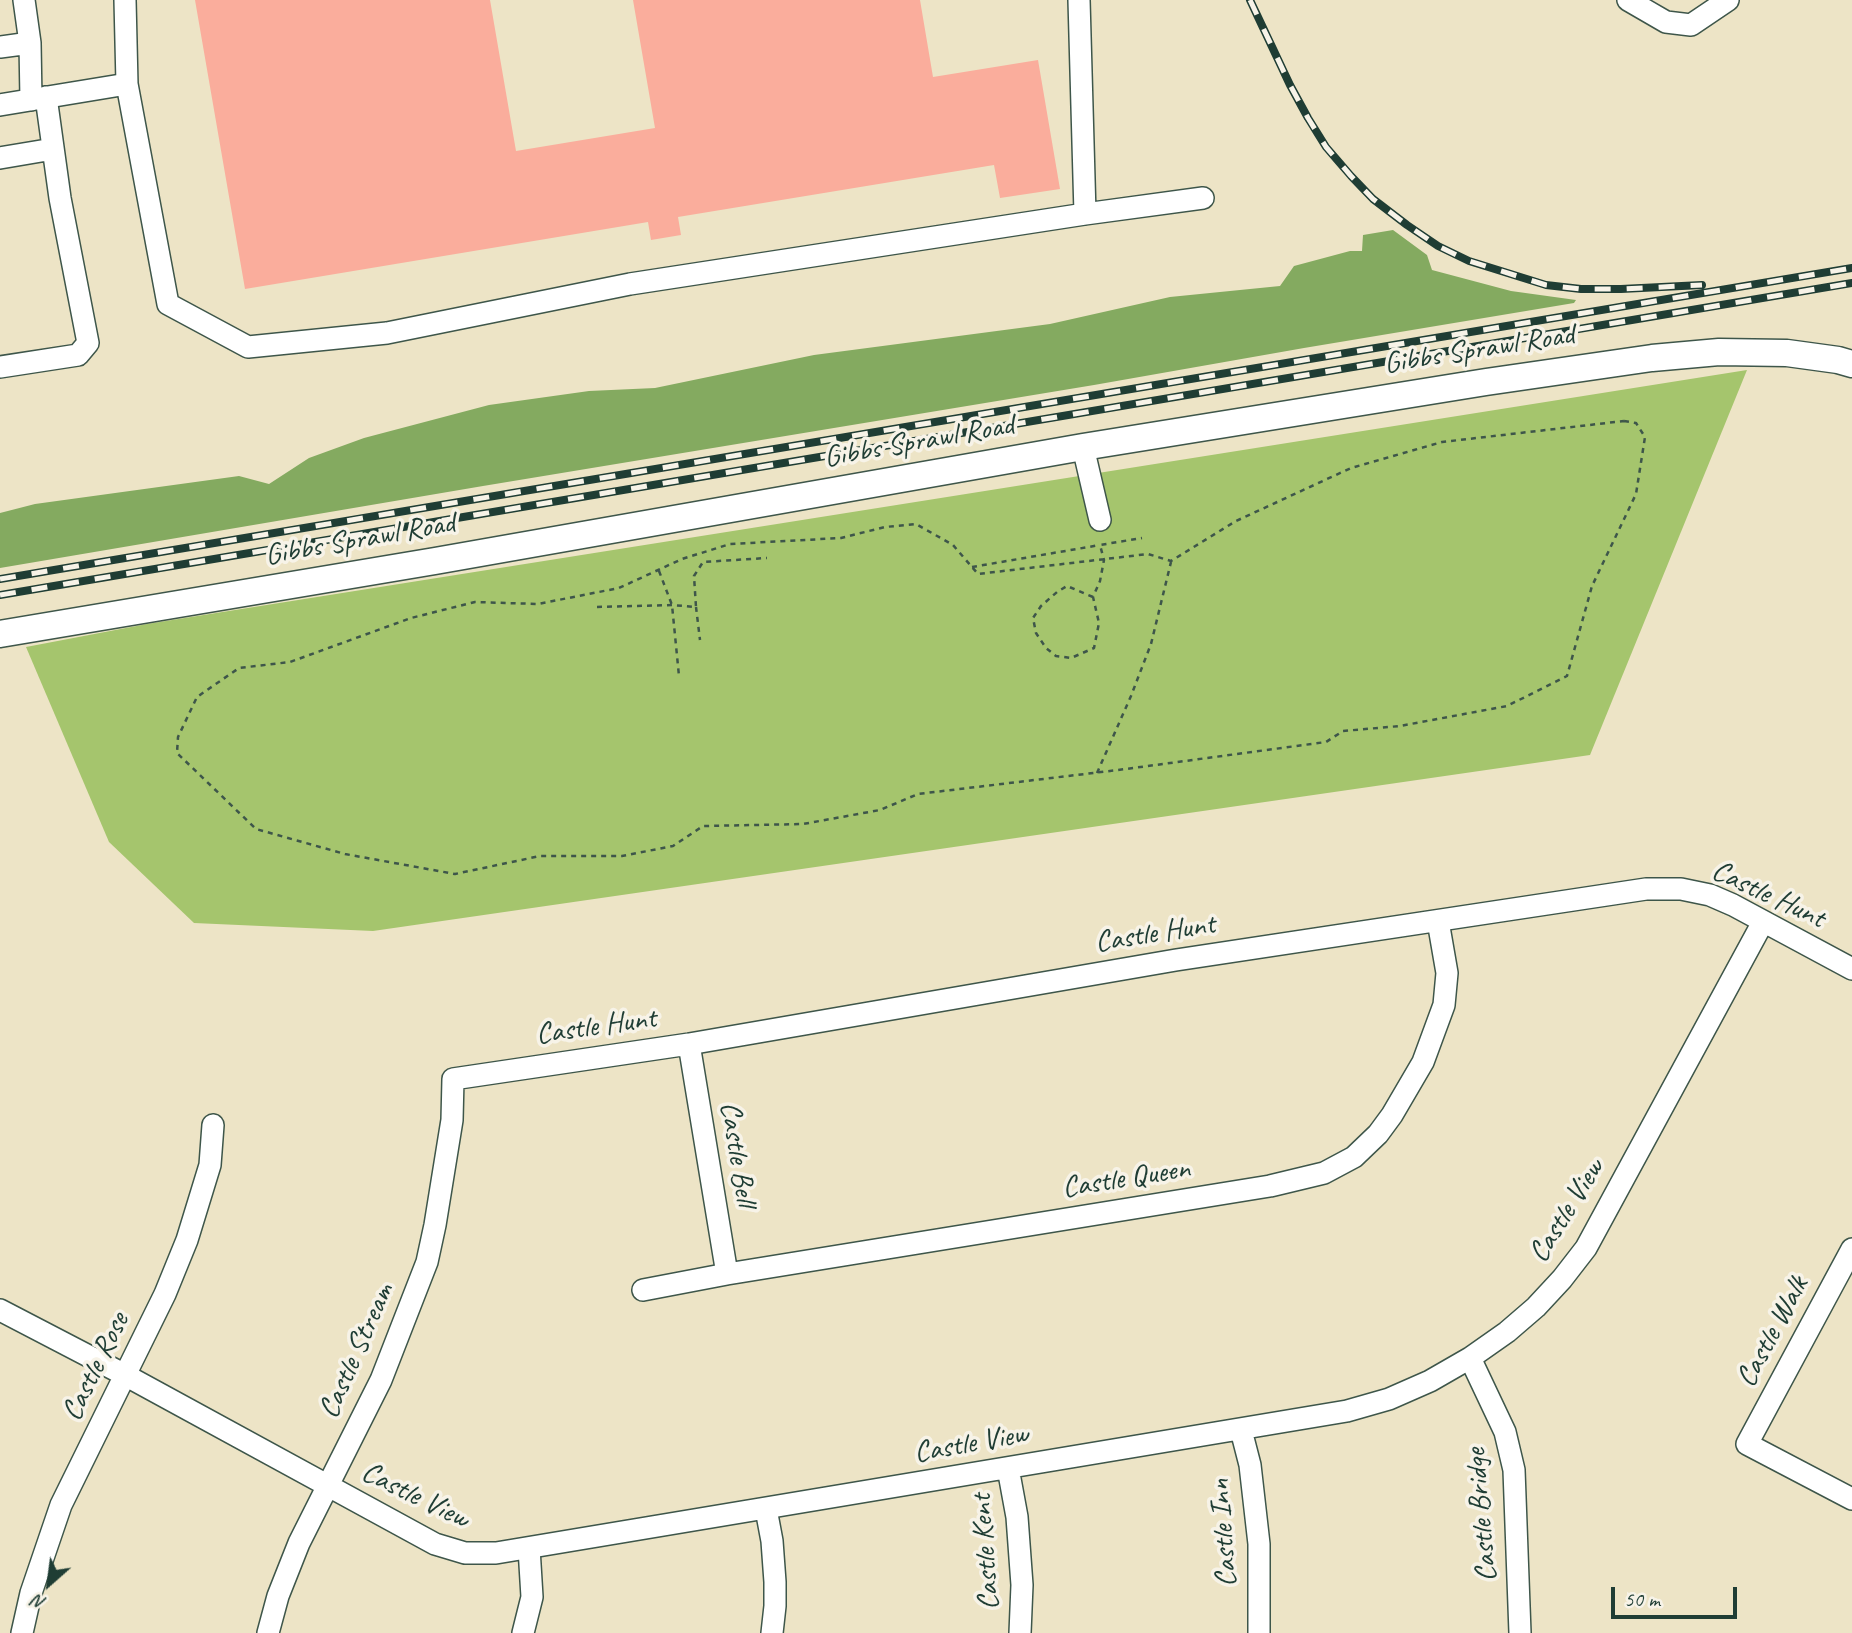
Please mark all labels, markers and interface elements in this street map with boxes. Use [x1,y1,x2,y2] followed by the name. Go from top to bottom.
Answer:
[1381,317,1577,383] street label: Gibbs Sprawl Road
[821,408,1017,476] street label: Gibbs Sprawl Road
[262,506,458,574] street label: Gibbs Sprawl Road
[1706,853,1830,937] street label: Castle Hunt
[1092,907,1218,961] street label: Castle Hunt
[534,1001,658,1053] street label: Castle Hunt
[711,1099,763,1209] street label: Castle Bell
[1060,1151,1192,1207] street label: Castle Queen
[1521,1153,1613,1269] street label: Castle View
[1729,1270,1817,1394] street label: Castle Walk
[311,1278,403,1424] street label: Castle Stream
[54,1307,138,1427] street label: Castle Rose
[911,1416,1031,1472] street label: Castle View
[1458,1447,1506,1583] street label: Castle Bridge
[355,1455,475,1537] street label: Castle View
[1202,1478,1246,1588] street label: Castle Inn
[964,1493,1008,1611] street label: Castle Kent
[14,1549,84,1619] north arrow
[1614,1574,1740,1618] scale bar
[1624,1586,1660,1612] text: 50 m
[28,1589,50,1616] text: N

